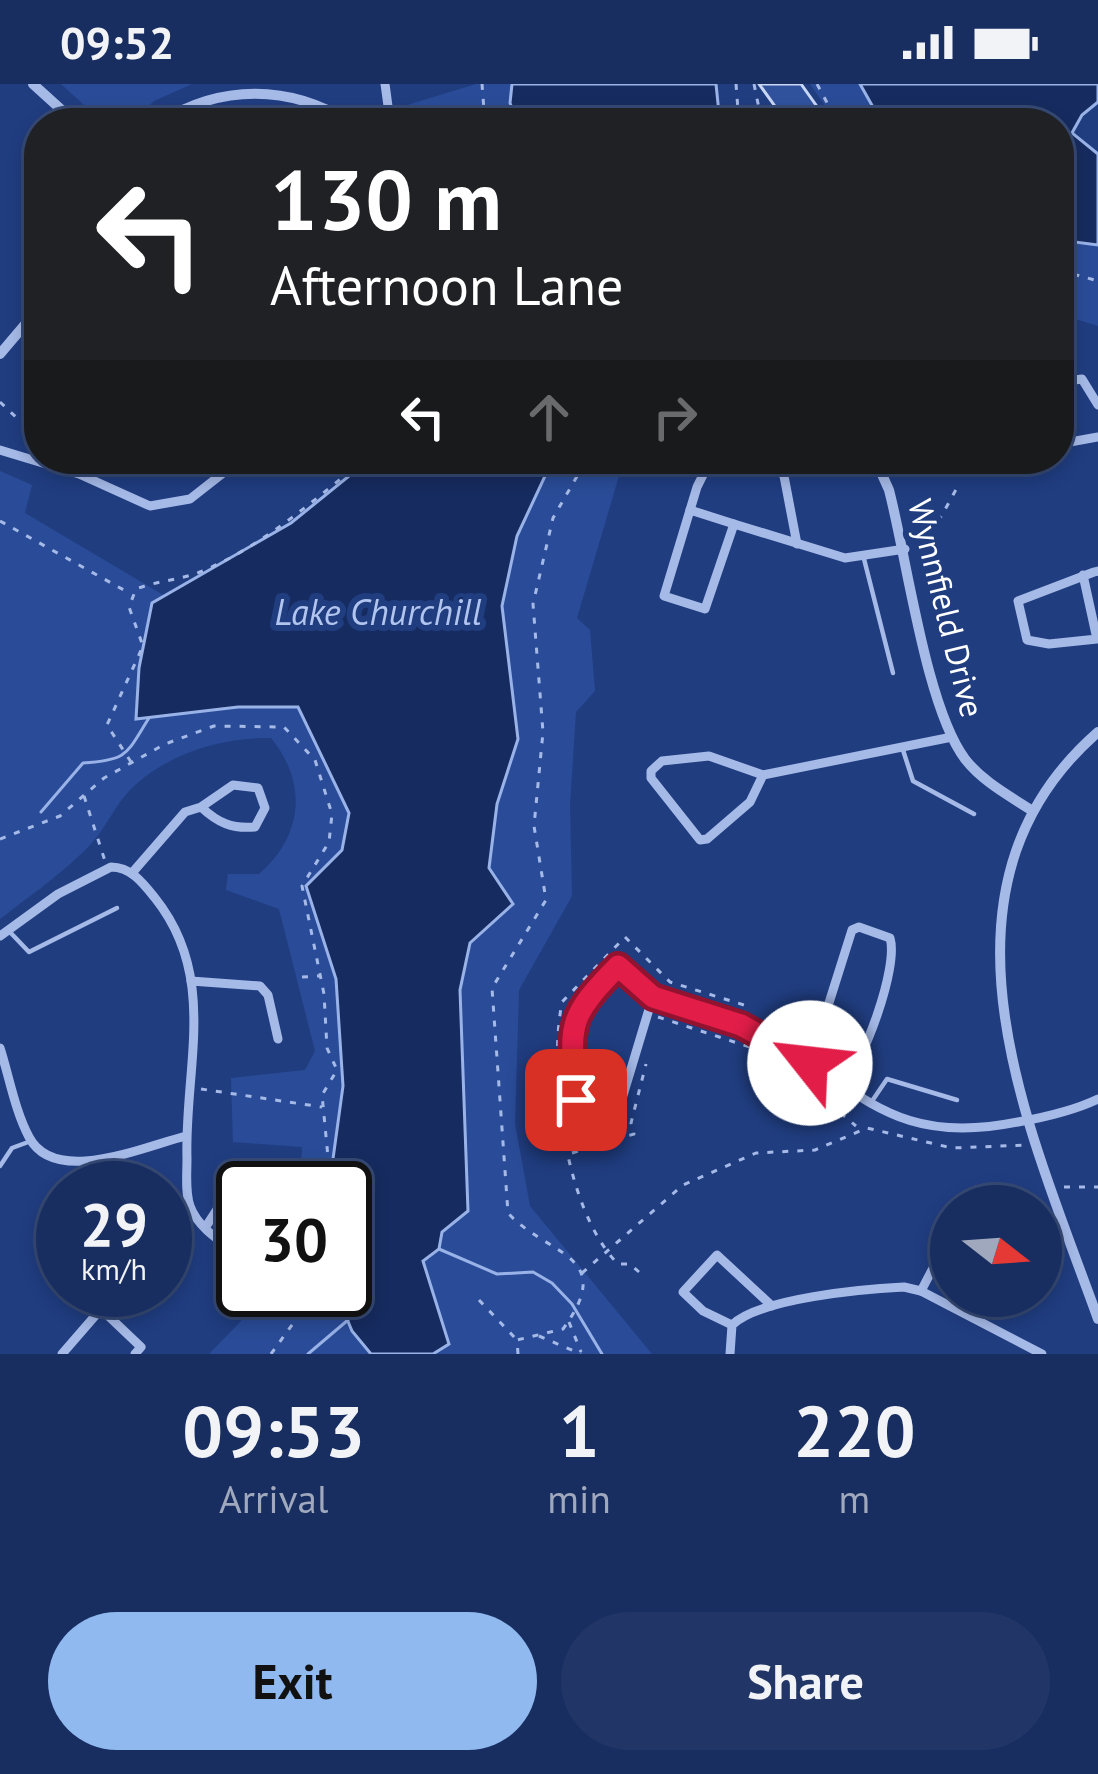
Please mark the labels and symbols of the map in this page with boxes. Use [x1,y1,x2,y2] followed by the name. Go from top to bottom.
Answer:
[899,495,995,721] street label: Wynnfield Drive
[274,588,482,635] water label: Lake Churchill
[747,1000,873,1126] position arrow
[525,1049,627,1151] pin
[216,1161,372,1317] speed limit sign: 30
[930,1185,1062,1317] north arrow

